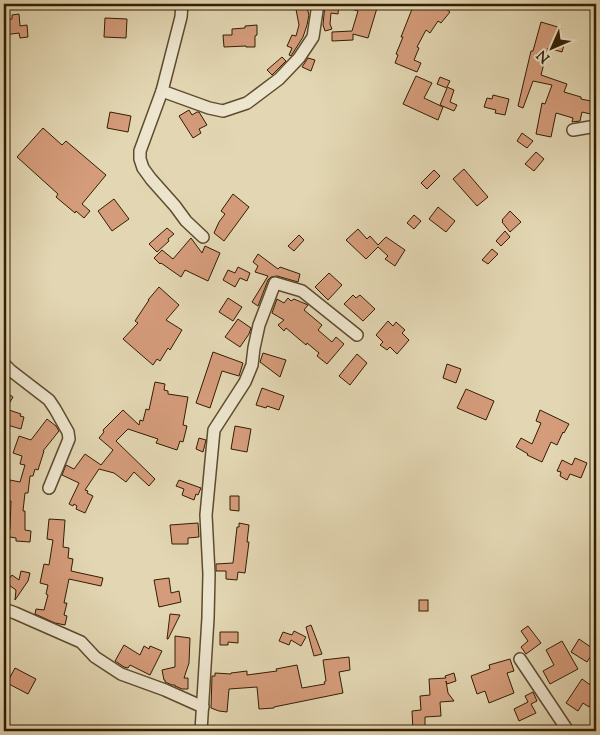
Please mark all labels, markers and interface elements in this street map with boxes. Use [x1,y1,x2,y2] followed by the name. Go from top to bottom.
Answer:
[528,22,578,72] north arrow
[533,45,555,67] text: N

